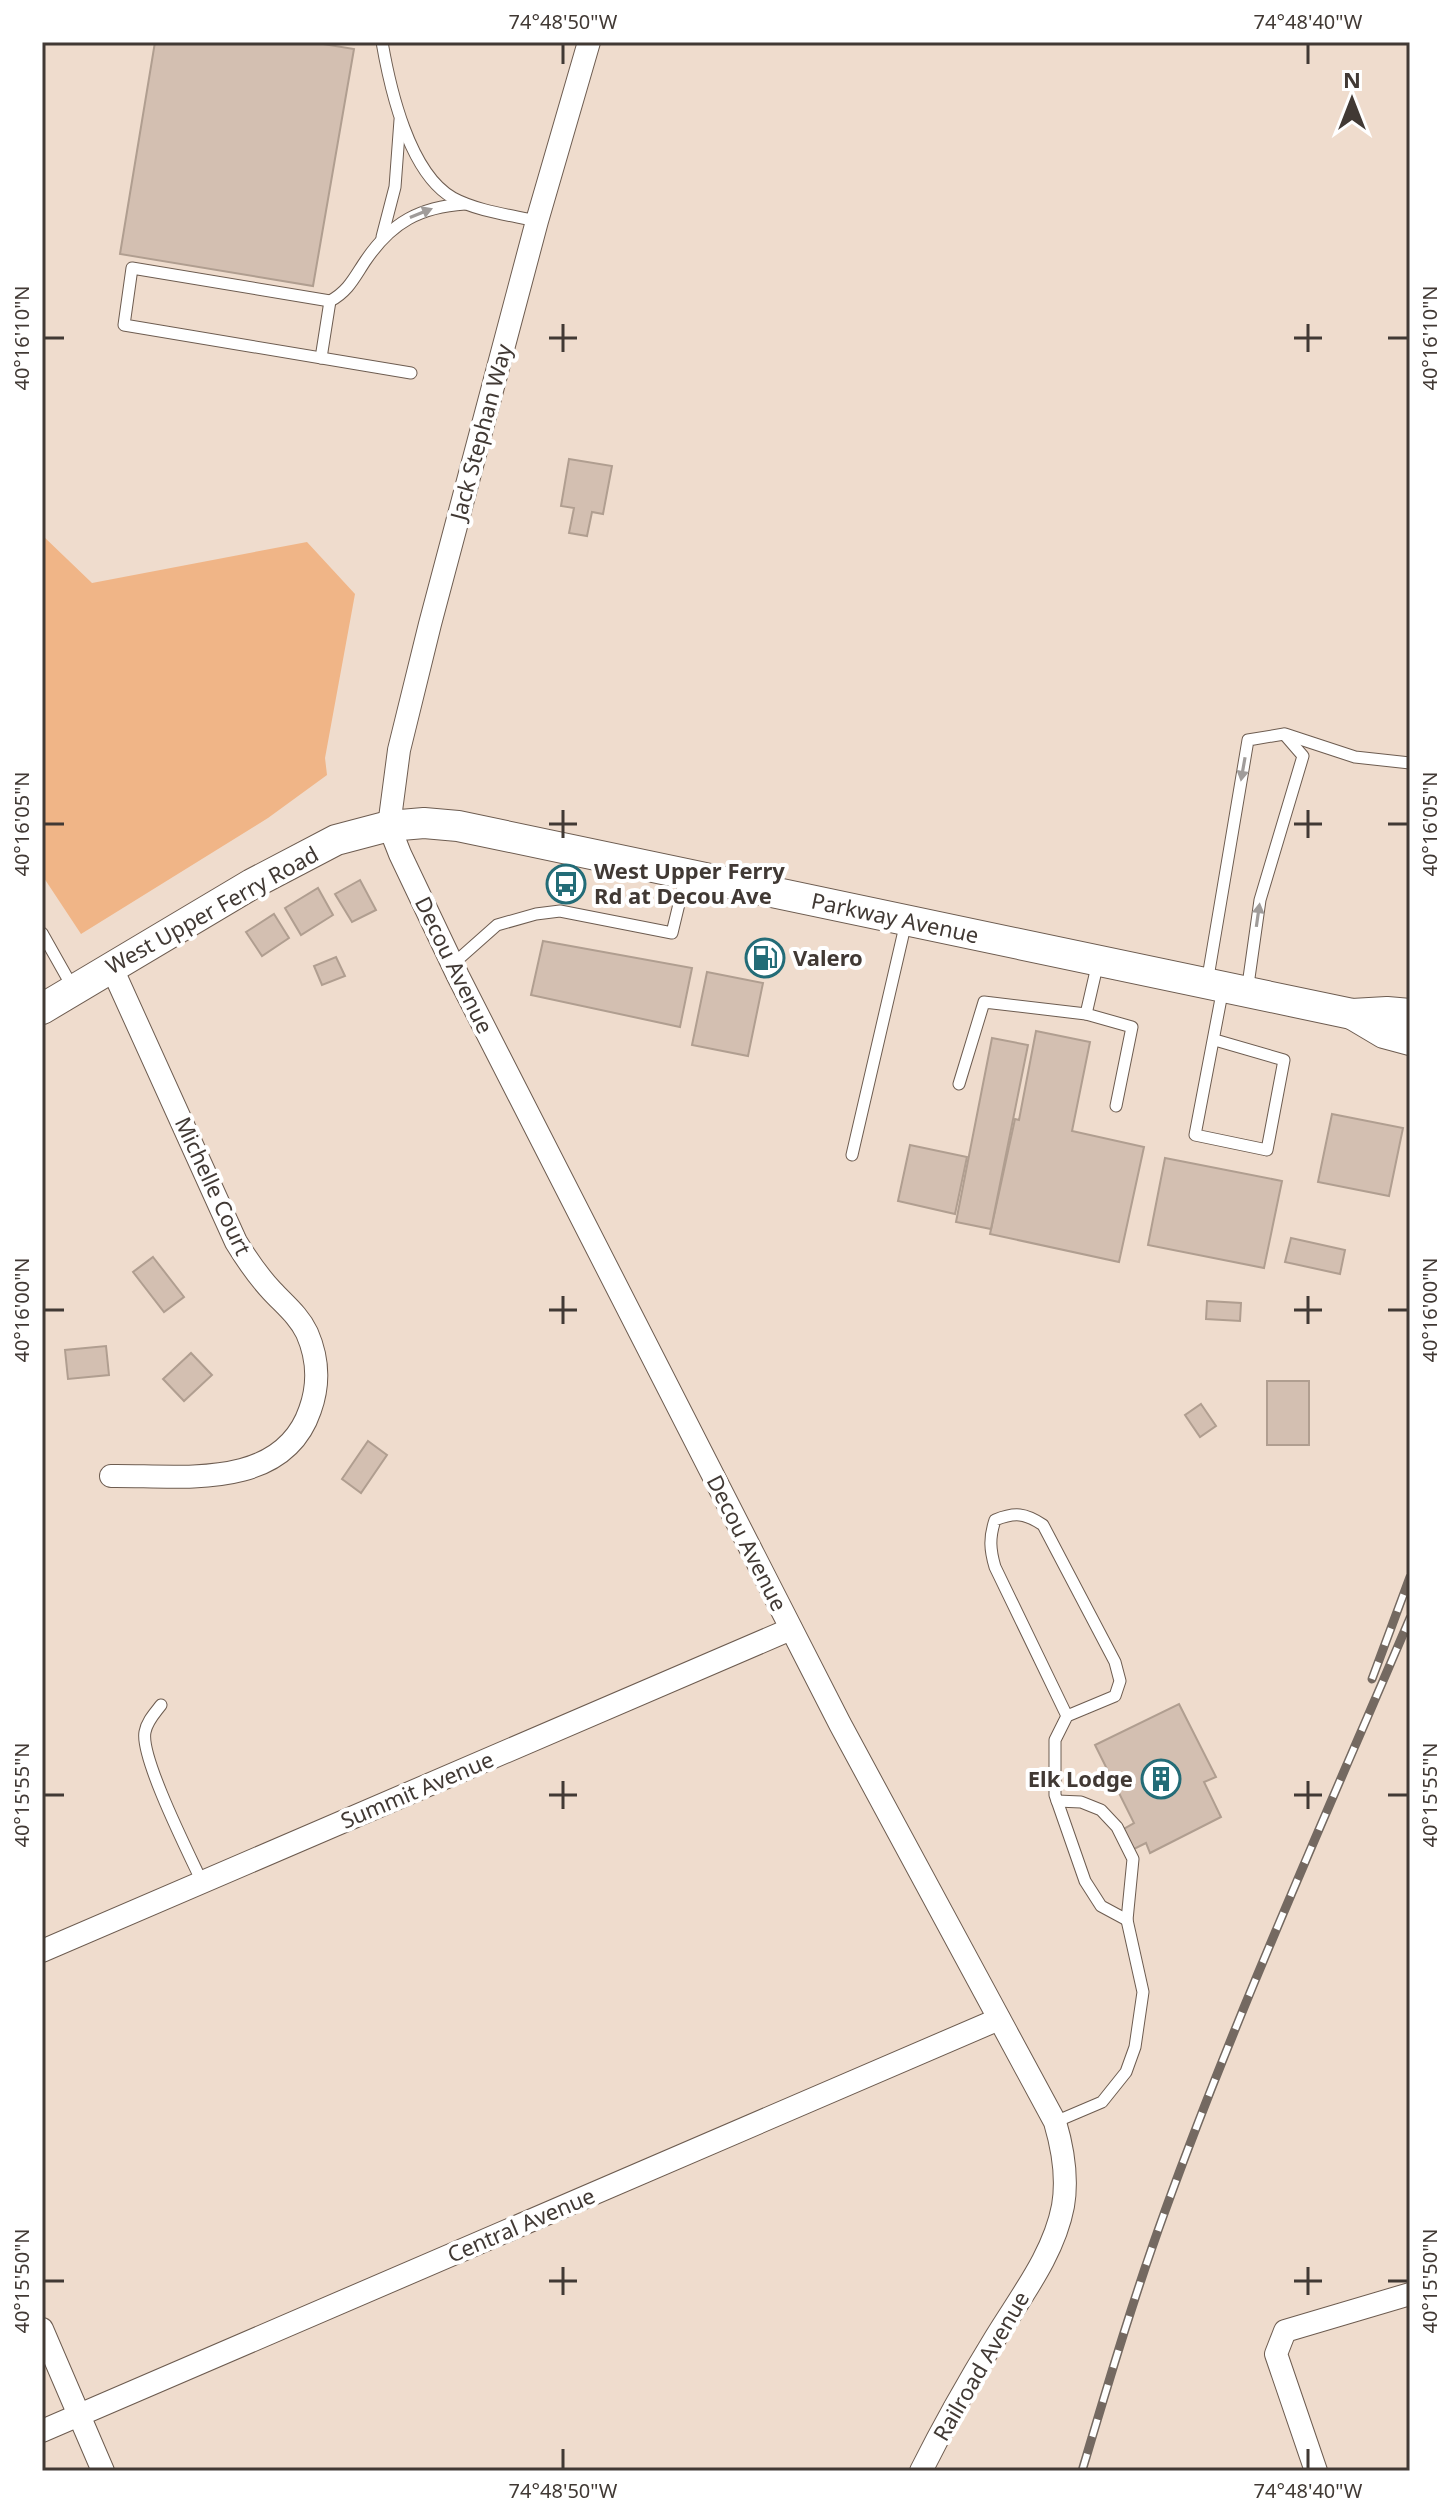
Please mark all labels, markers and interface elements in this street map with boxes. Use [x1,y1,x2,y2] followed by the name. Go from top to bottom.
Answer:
[509,8,618,35] text: 74°48'50"W
[1254,8,1363,35] text: 74°48'40"W
[1312,60,1392,140] north arrow
[1343,64,1361,94] text: N
[409,207,433,220] one-way arrow
[8,285,35,391] text: 40°16'10"N
[1416,285,1443,391] text: 40°16'10"N
[442,340,518,525] street label: Jack Stephan Way
[1236,756,1249,781] one-way arrow
[8,771,35,877] text: 40°16'05"N
[1416,771,1443,877] text: 40°16'05"N
[100,838,323,980] street label: West Upper Ferry Road
[594,855,785,910] place label: West Upper Ferry Rd at Decou Ave
[545,863,587,905] bus stop icon: West Upper Ferry Rd at Decou Ave
[809,885,982,949] street label: Parkway Avenue
[409,891,501,1038] street label: Decou Avenue
[1252,902,1265,927] one-way arrow
[744,937,786,979] fuel station icon: Valero
[793,942,863,972] place label: Valero
[169,1111,259,1260] street label: Michelle Court
[8,1257,35,1363] text: 40°16'00"N
[1416,1257,1443,1363] text: 40°16'00"N
[701,1469,795,1616] street label: Decou Avenue
[8,1742,35,1848] text: 40°15'55"N
[1416,1742,1443,1848] text: 40°15'55"N
[336,1743,498,1835] street label: Summit Avenue
[1140,1758,1182,1800] building icon: Elk Lodge
[1028,1763,1133,1793] place label: Elk Lodge
[442,2180,599,2269] street label: Central Avenue
[8,2228,35,2334] text: 40°15'50"N
[1416,2228,1443,2334] text: 40°15'50"N
[925,2285,1035,2446] street label: Railroad Avenue
[509,2477,618,2504] text: 74°48'50"W
[1254,2477,1363,2504] text: 74°48'40"W

